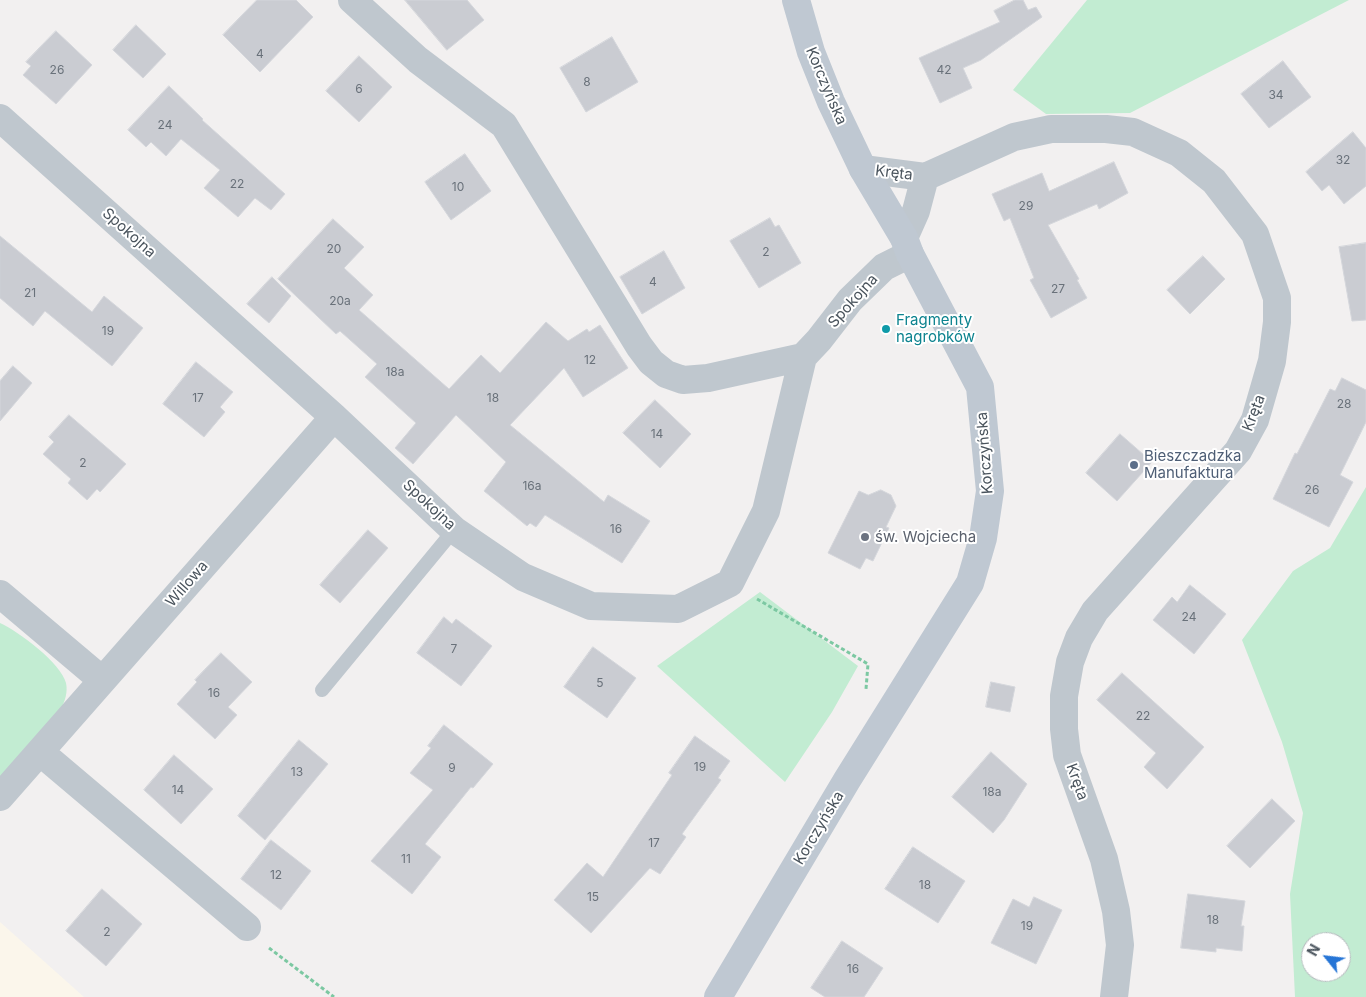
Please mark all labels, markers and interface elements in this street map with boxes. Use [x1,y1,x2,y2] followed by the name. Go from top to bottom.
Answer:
[802,45,850,127] street label: Korczyńska
[256,47,264,61] house number: 4
[50,63,64,77] house number: 26
[936,63,952,77] house number: 42
[583,75,591,89] house number: 8
[355,82,363,96] house number: 6
[1268,88,1284,102] house number: 34
[158,118,172,132] house number: 24
[1336,153,1350,167] house number: 32
[874,162,914,184] street label: Kręta
[230,177,244,191] house number: 22
[452,180,464,194] house number: 10
[1019,199,1033,213] house number: 29
[99,204,159,262] street label: Spokojna
[327,242,341,256] house number: 20
[762,245,770,259] house number: 2
[824,271,882,331] street label: Spokojna
[649,275,657,289] house number: 4
[1051,282,1065,296] house number: 27
[24,286,36,300] house number: 21
[329,294,351,308] house number: 20a
[896,311,975,346] place label: Fragmenty nagrobków
[880,323,892,335] marker: Fragmenty nagrobków
[102,324,114,338] house number: 19
[584,353,596,367] house number: 12
[385,365,405,379] house number: 18a
[192,391,204,405] house number: 17
[487,391,499,405] house number: 18
[1239,392,1269,434] street label: Kręta
[1337,397,1351,411] house number: 28
[973,411,997,495] street label: Korczyńska
[651,427,663,441] house number: 14
[1144,447,1241,482] place label: Bieszczadzka Manufaktura
[79,456,87,470] house number: 2
[1128,459,1140,471] marker: Bieszczadzka Manufaktura
[399,476,459,534] street label: Spokojna
[522,479,542,493] house number: 16a
[1305,483,1319,497] house number: 26
[610,522,622,536] house number: 16
[875,528,976,546] place label: św. Wojciecha
[859,531,871,543] marker: św. Wojciecha
[162,557,212,611] street label: Willowa
[1182,610,1196,624] house number: 24
[451,642,457,656] house number: 7
[596,676,604,690] house number: 5
[208,686,220,700] house number: 16
[1136,709,1150,723] house number: 22
[694,760,706,774] house number: 19
[448,761,456,775] house number: 9
[1062,761,1092,803] street label: Kręta
[291,765,303,779] house number: 13
[172,783,184,797] house number: 14
[982,785,1002,799] house number: 18a
[790,788,848,868] street label: Korczyńska
[648,836,660,850] house number: 17
[401,852,411,866] house number: 11
[270,868,282,882] house number: 12
[919,878,931,892] house number: 18
[587,890,599,904] house number: 15
[1207,913,1219,927] house number: 18
[1021,919,1033,933] house number: 19
[103,925,111,939] house number: 2
[1301,932,1351,982] north arrow
[1303,941,1323,959] text: N
[847,962,859,976] house number: 16

